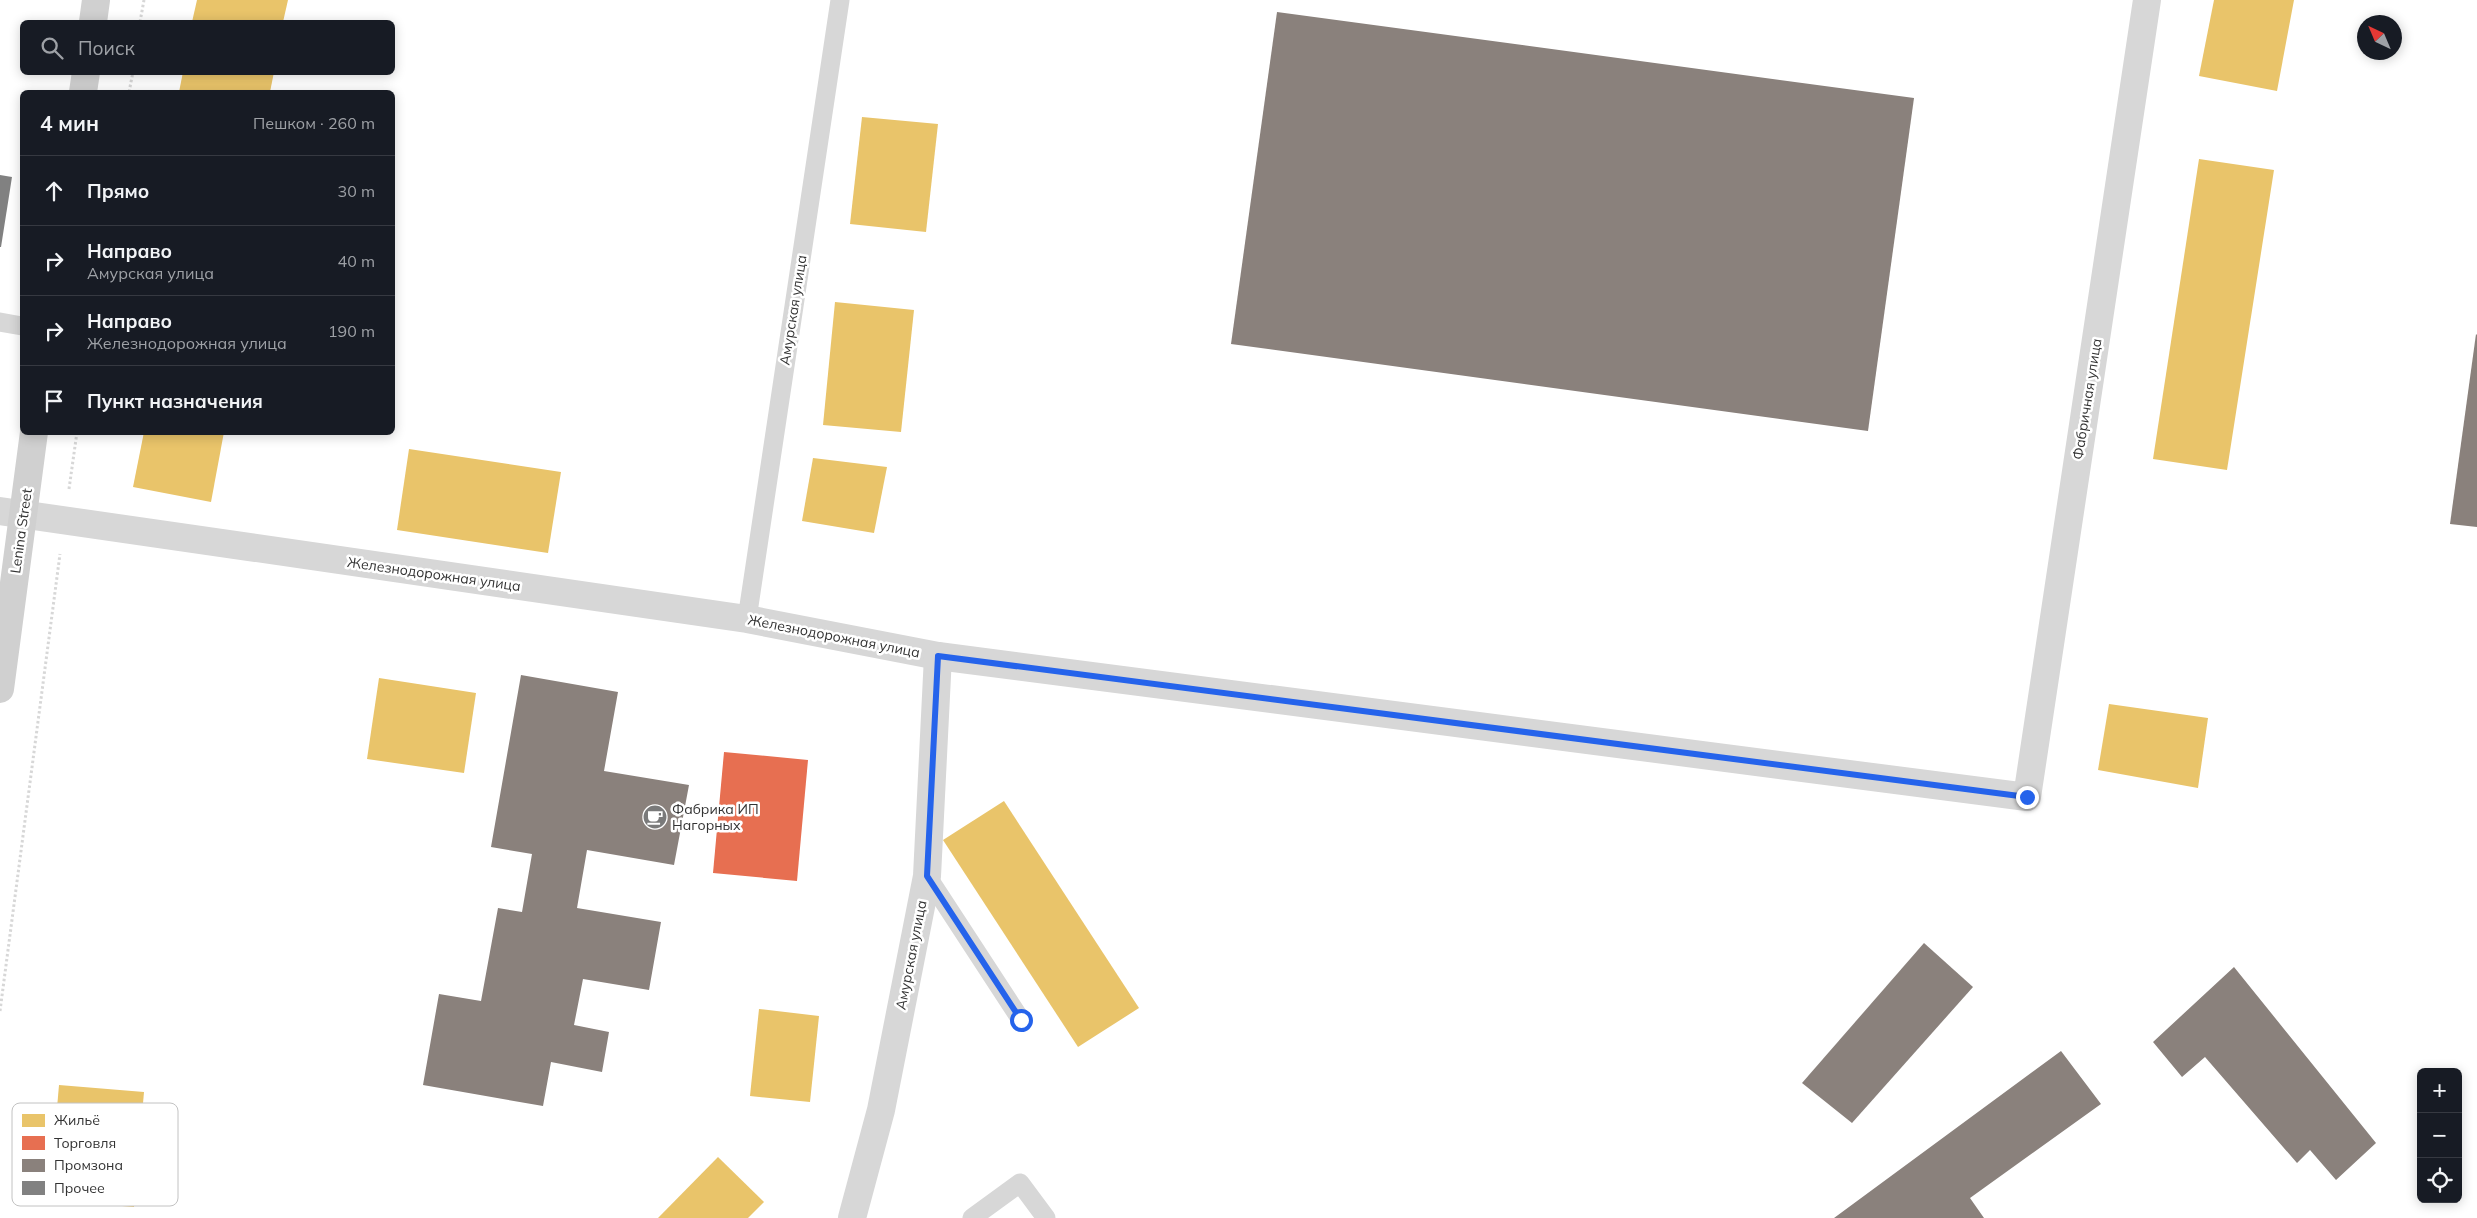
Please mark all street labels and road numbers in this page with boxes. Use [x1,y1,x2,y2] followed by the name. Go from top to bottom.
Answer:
[775,254,811,366] street label: Амурская улица
[2069,337,2105,461] street label: Фабричная улица
[6,487,36,575] street label: Lenina Street
[346,553,522,595] street label: Железнодорожная улица
[746,610,922,662] street label: Железнодорожная улица
[892,899,930,1011] street label: Амурская улица

